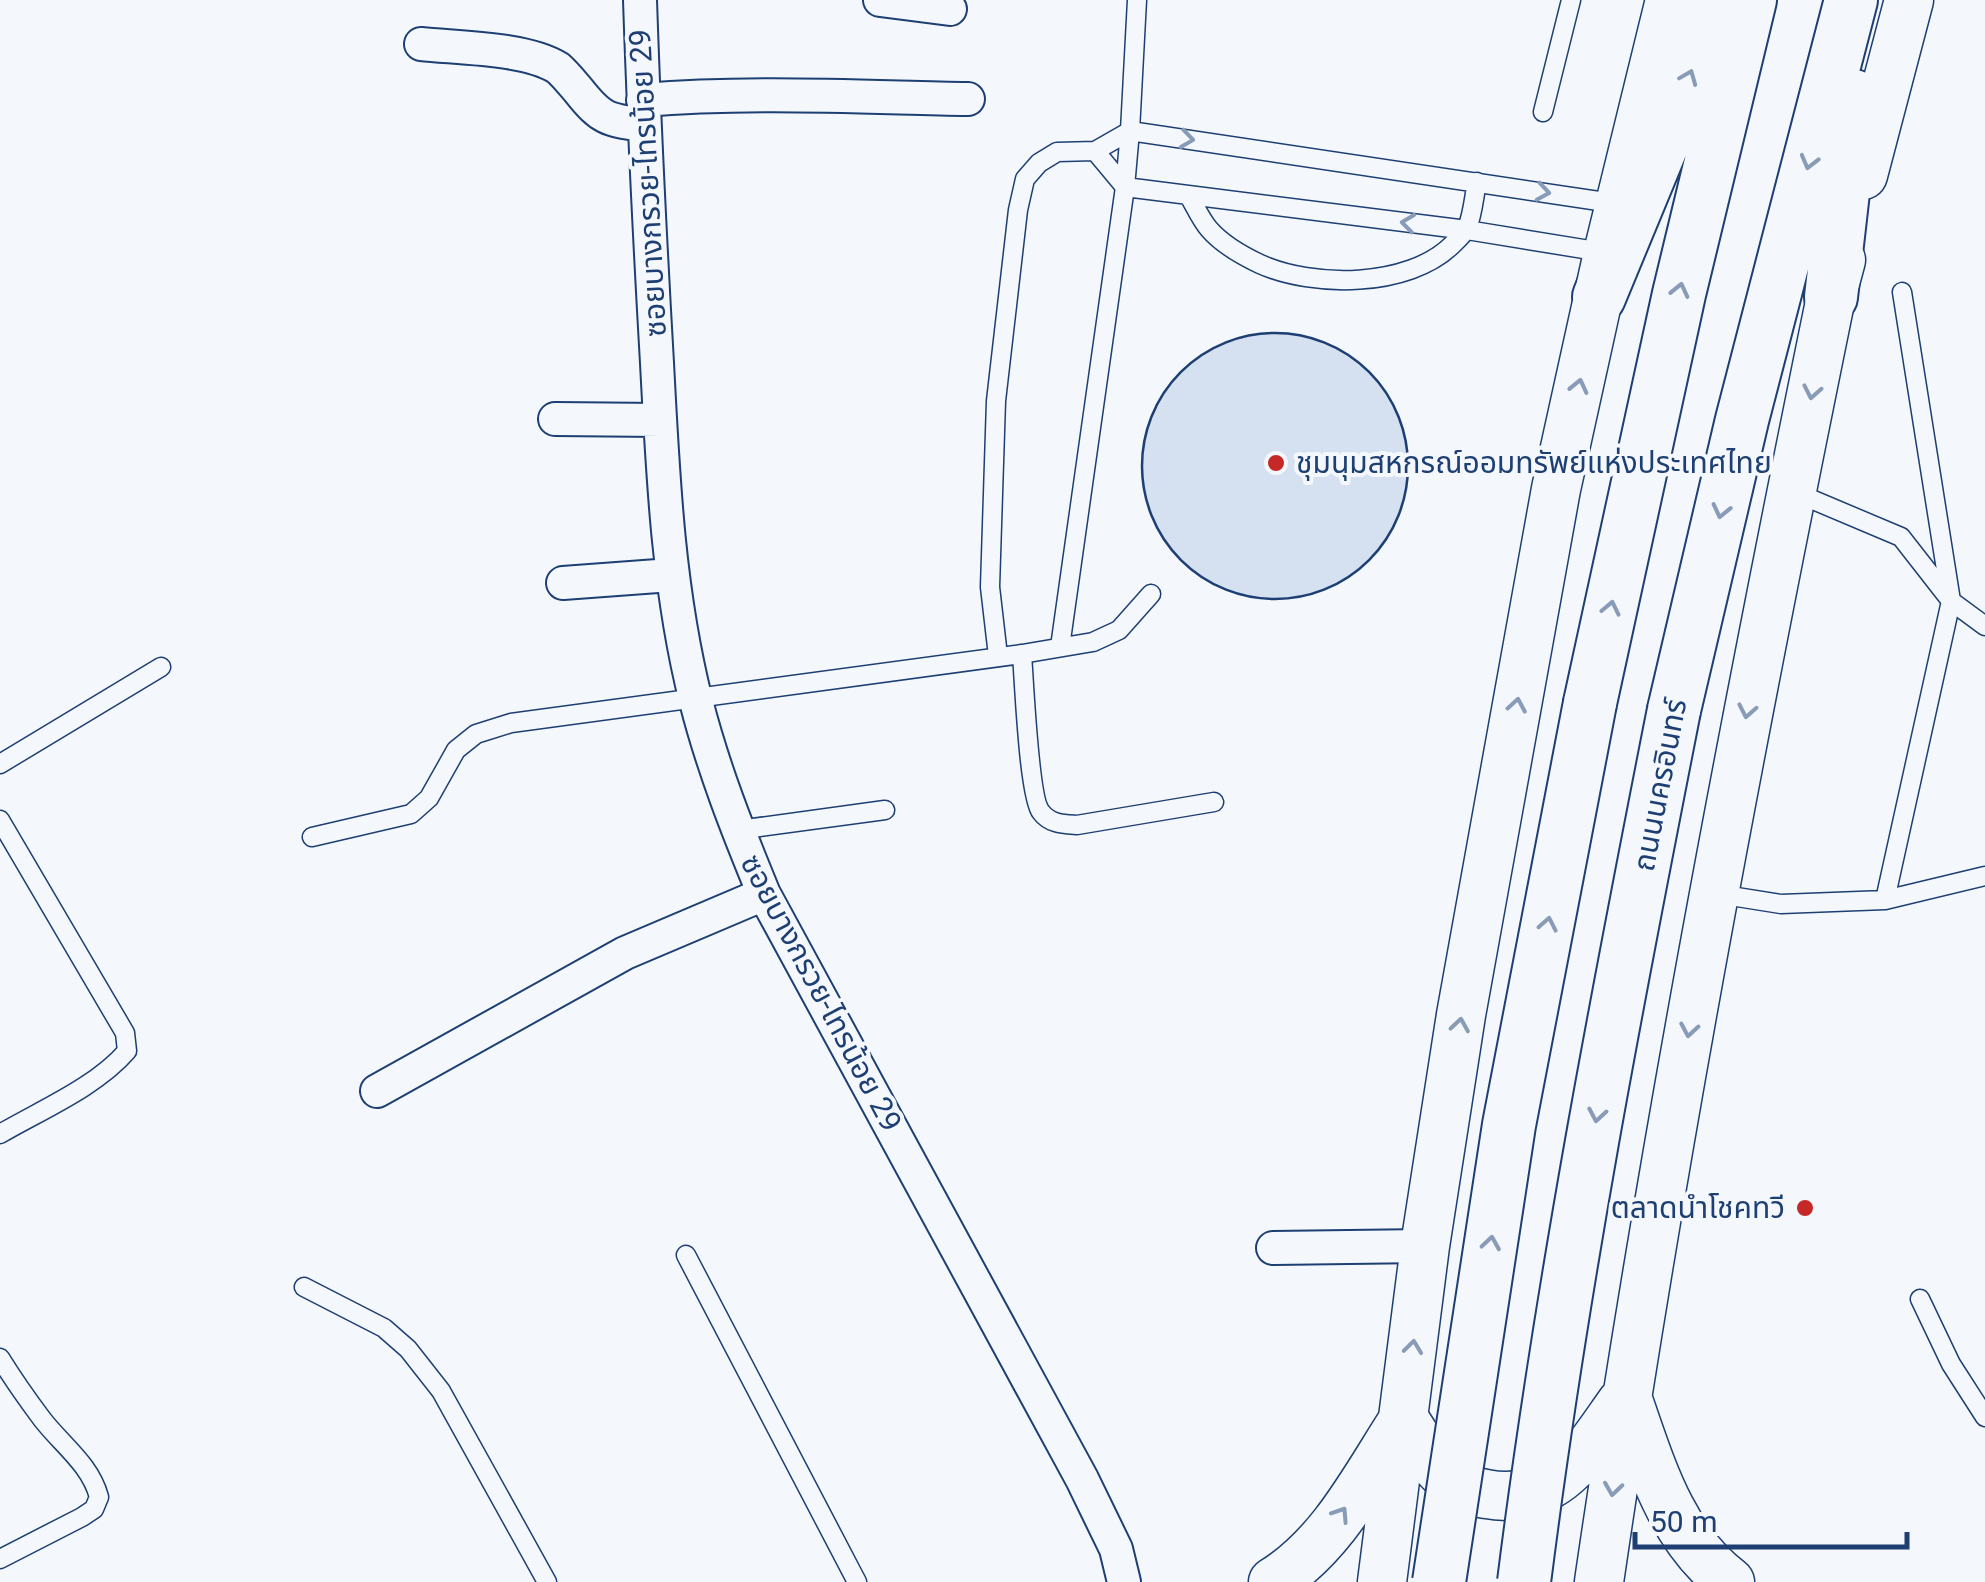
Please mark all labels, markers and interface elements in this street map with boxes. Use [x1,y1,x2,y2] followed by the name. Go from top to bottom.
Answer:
[622,28,673,338] street label: ซอยบางกรวย-ไทรน้อย 29
[1677,69,1697,87] one-way arrow
[1179,128,1195,149] one-way arrow
[1799,153,1820,170] one-way arrow
[1535,181,1551,202] one-way arrow
[1399,213,1416,234] one-way arrow
[1668,282,1689,299] one-way arrow
[1567,378,1588,395] one-way arrow
[1802,383,1823,400] one-way arrow
[1296,445,1772,481] place label: ชุมนุมสหกรณ์ออมทรัพย์แห่งประเทศไทย
[1265,452,1287,474] marker: ชุมนุมสหกรณ์ออมทรัพย์แห่งประเทศไทย
[1712,502,1733,519] one-way arrow
[1599,600,1620,617] one-way arrow
[1626,694,1694,874] street label: ถนนนครอินทร์
[1506,697,1527,713] one-way arrow
[1738,702,1759,719] one-way arrow
[734,848,909,1137] street label: ซอยบางกรวย-ไทรน้อย 29
[1536,915,1557,932] one-way arrow
[1449,1017,1470,1033] one-way arrow
[1679,1022,1700,1039] one-way arrow
[1587,1107,1608,1124] one-way arrow
[1611,1190,1785,1225] place label: ตลาดนำโชคทวี
[1794,1197,1816,1219] marker: ตลาดนำโชคทวี
[1479,1235,1500,1252] one-way arrow
[1402,1338,1423,1354] one-way arrow
[1603,1481,1624,1497] one-way arrow
[1635,1487,1908,1549] scale bar
[1650,1504,1717,1539] text: 50 m
[1329,1507,1348,1525] one-way arrow

